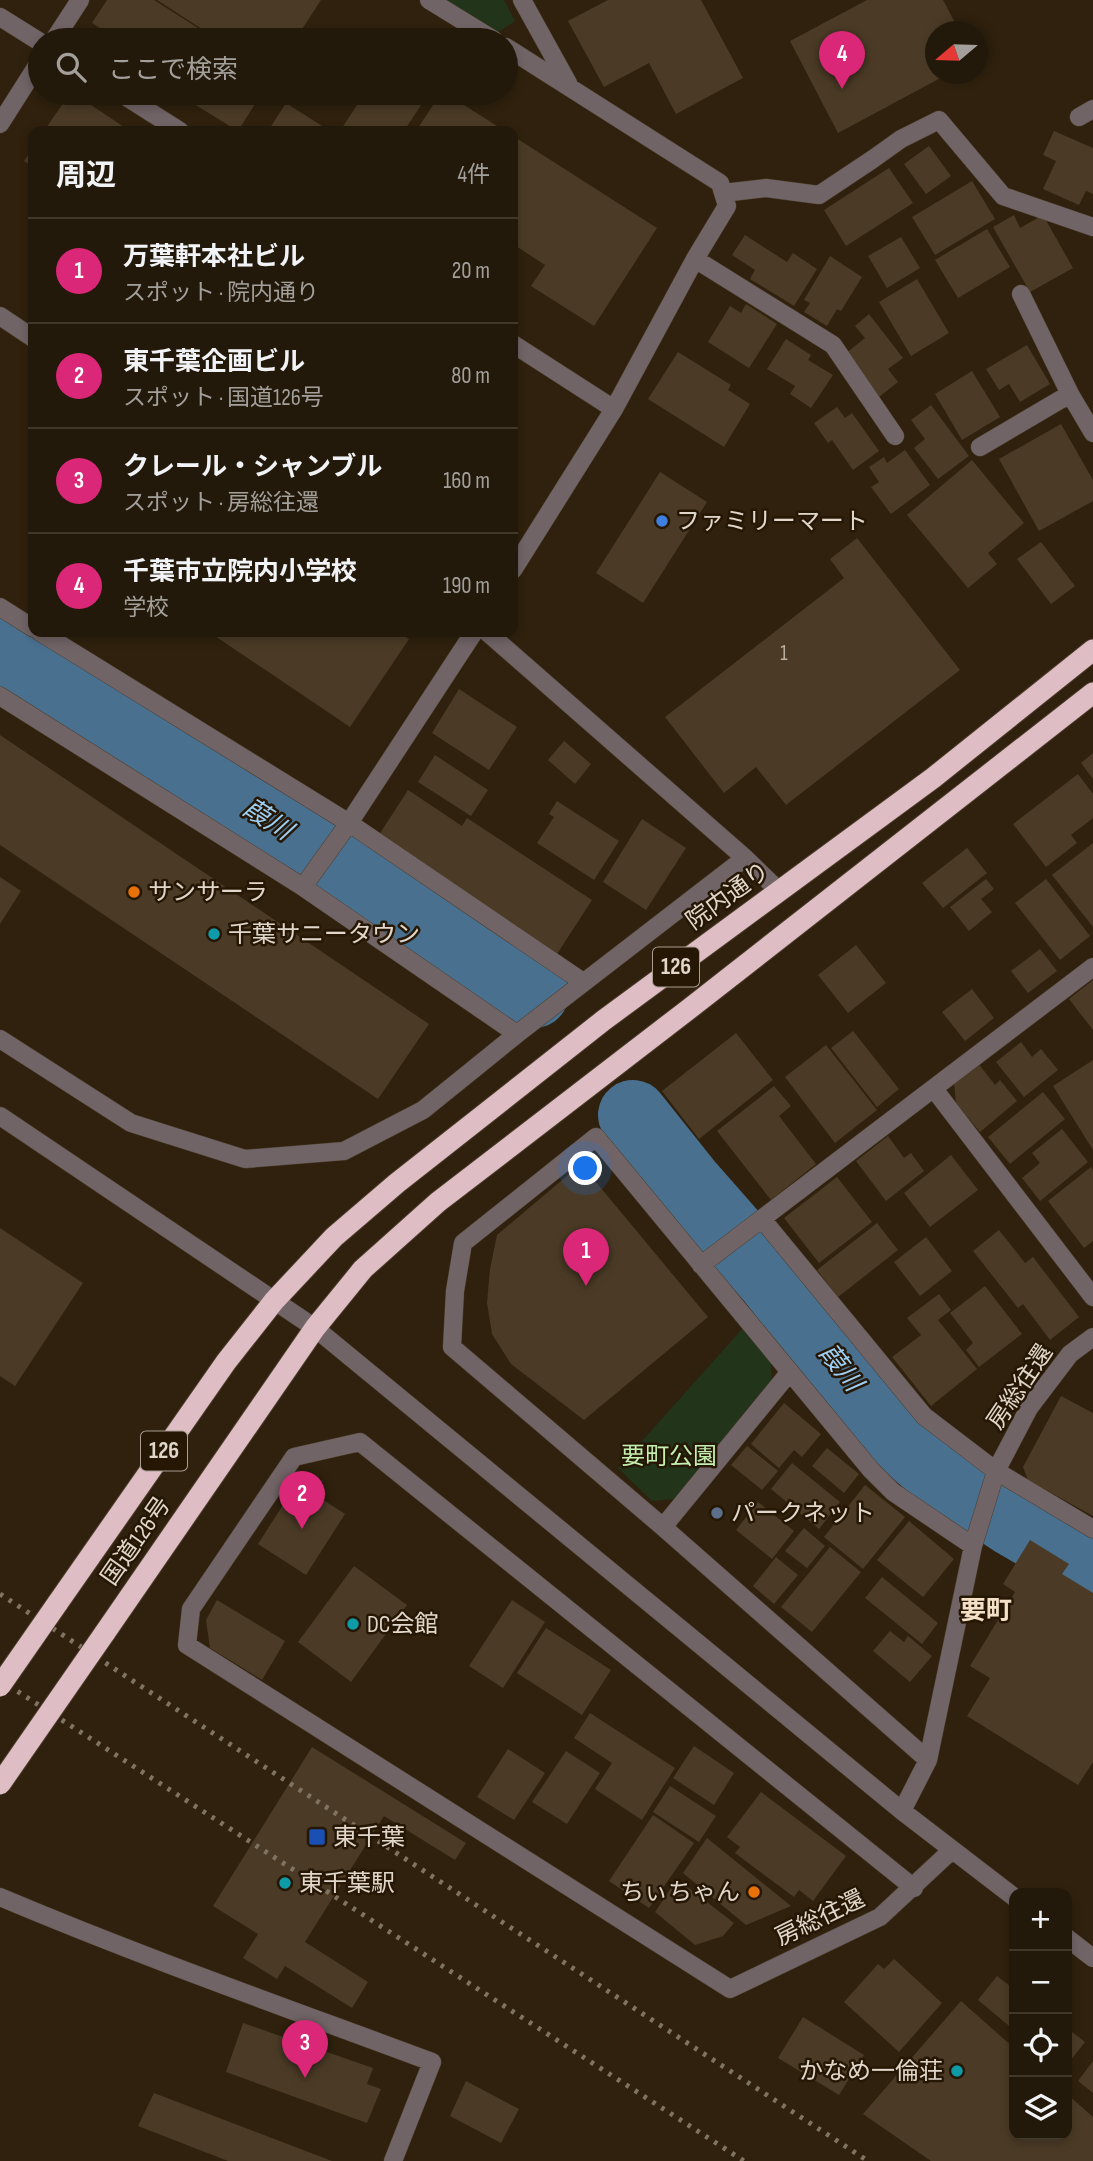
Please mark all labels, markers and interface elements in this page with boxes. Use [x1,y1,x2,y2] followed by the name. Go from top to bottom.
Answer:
[925,21,988,84] north arrow
[28,28,518,105] search box
[819,31,865,89] pin: 4
[52,48,90,86] icon: search
[108,55,238,86] text: ここで検索
[56,158,116,194] text: 周辺
[457,161,490,189] text: 4件
[123,242,305,273] text: 万葉軒本社ビル
[74,257,84,285] text: 1
[452,257,490,285] text: 20 m
[123,279,319,307] text: スポット · 院内通り
[123,347,305,378] text: 東千葉企画ビル
[74,362,84,390] text: 2
[451,362,490,390] text: 80 m
[123,384,324,412] text: スポット · 国道126号
[123,452,382,483] text: クレール・シャンブル
[74,467,84,495] text: 3
[443,467,490,495] text: 160 m
[123,489,319,517] text: スポット · 房総往還
[676,507,868,536] place label: ファミリーマート
[654,513,670,529] marker: ファミリーマート
[123,557,357,588] text: 千葉市立院内小学校
[74,572,84,600] text: 4
[443,572,490,600] text: 190 m
[123,594,169,622] text: 学校
[780,641,788,666] house number: 1
[237,793,300,849] water label: 葭川
[681,856,775,936] street label: 院内通り
[148,878,268,907] place label: サンサーラ
[126,884,142,900] marker: サンサーラ
[228,920,420,949] place label: 千葉サニータウン
[206,926,222,942] marker: 千葉サニータウン
[653,948,699,986] road number: 126
[568,1151,602,1185] your location
[563,1228,609,1286] pin: 1
[812,1338,870,1400] water label: 葭川
[981,1339,1059,1435] street label: 房総往還
[141,1432,187,1470] road number: 126
[621,1442,717,1471] park label: 要町公園
[279,1471,325,1529] pin: 2
[95,1491,177,1591] street label: 国道126号
[731,1499,875,1528] place label: パークネット
[709,1505,725,1521] marker: パークネット
[960,1596,1012,1627] district label: 要町
[367,1610,438,1639] place label: DC会館
[345,1616,361,1632] marker: DC会館
[333,1823,405,1852] place label: 東千葉
[307,1827,327,1847] marker: 東千葉
[299,1869,395,1898] place label: 東千葉駅
[277,1875,293,1891] marker: 東千葉駅
[620,1878,740,1907] place label: ちぃちゃん
[746,1884,762,1900] marker: ちぃちゃん
[771,1884,869,1952] street label: 房総往還
[1009,1888,1072,2140] map controls
[1009,1888,1072,1951] button: +
[1009,1951,1072,2014] button: −
[1009,2014,1072,2077] button: locate
[282,2020,328,2078] pin: 3
[799,2057,943,2086] place label: かなめ一倫荘
[949,2063,965,2079] marker: かなめ一倫荘
[1009,2077,1072,2140] button: layers

